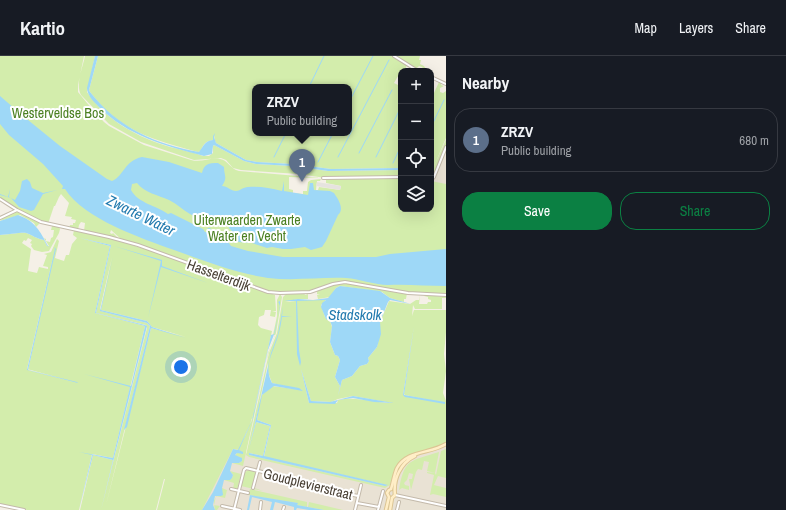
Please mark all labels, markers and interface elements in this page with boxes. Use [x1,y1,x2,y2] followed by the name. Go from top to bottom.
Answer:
[20,15,65,41] text: Kartio
[635,19,657,37] text: Map
[679,19,713,37] text: Layers
[735,19,766,37] text: Share
[398,68,434,212] map controls
[398,68,434,104] button: +
[462,71,509,94] text: Nearby
[252,84,352,136] popup
[267,91,299,112] text: ZRZV
[12,104,104,122] park label: Westerveldse Bos
[398,104,434,140] button: −
[267,112,337,129] text: Public building
[501,121,533,142] text: ZRZV
[473,132,479,149] text: 1
[739,132,769,149] text: 680 m
[398,140,434,176] button: locate
[501,142,572,159] text: Public building
[289,149,315,182] pin: 1
[398,176,434,212] button: layers
[102,189,179,241] water label: Zwarte Water
[462,192,612,230] button: Save
[620,192,770,230] button: Share
[193,211,301,245] park label: Uiterwaarden Zwarte Water en Vecht
[185,255,253,295] street label: Hasselterdijk
[328,304,383,325] water label: Stadskolk
[171,357,191,377] your location
[262,464,354,504] street label: Goudplevierstraat

